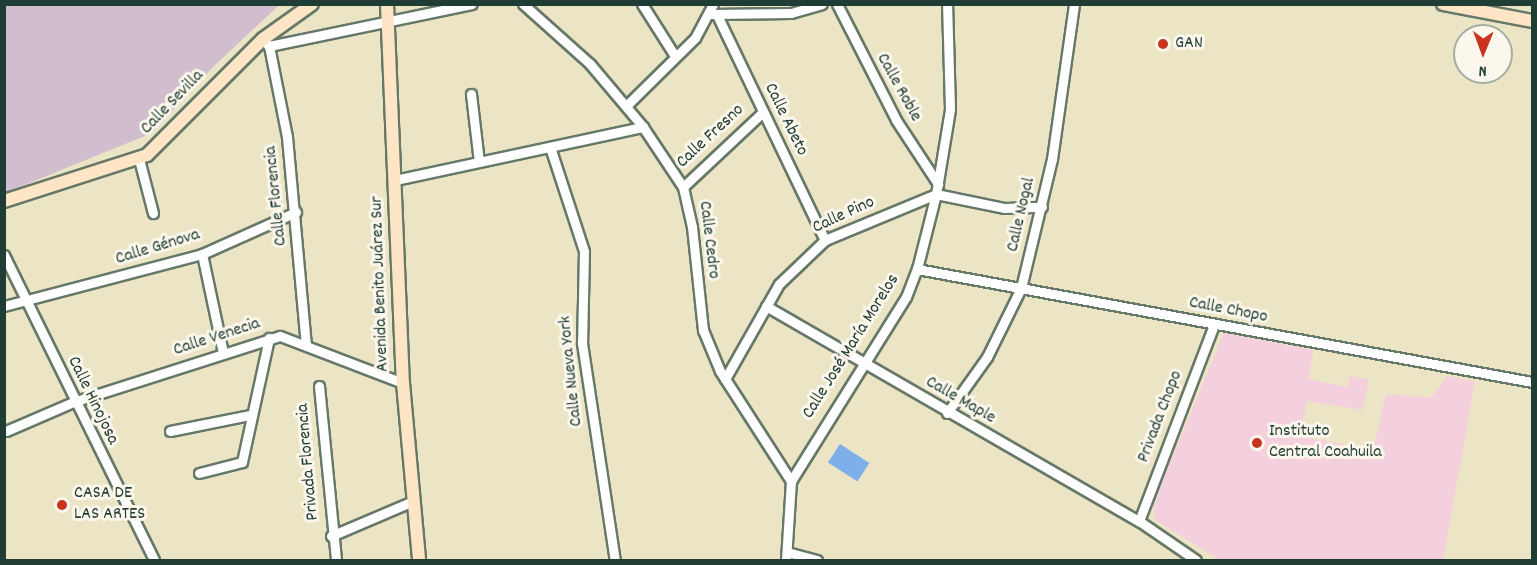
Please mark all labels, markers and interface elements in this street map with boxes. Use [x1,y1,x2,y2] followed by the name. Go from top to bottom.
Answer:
[1453,24,1513,84] north arrow
[1175,33,1203,55] place label: GAN
[1156,37,1170,51] marker: GAN
[870,50,926,126] street label: Calle Roble
[1479,59,1487,82] text: N
[137,66,209,140] street label: Calle Sevilla
[758,80,812,160] street label: Calle Abeto
[673,100,749,174] street label: Calle Fresno
[261,145,293,247] street label: Calle Florencia
[1003,176,1041,254] street label: Calle Nogal
[810,192,878,240] street label: Calle Pino
[367,196,395,372] street label: Avenida Benito Juárez Sur
[693,200,723,280] street label: Calle Cedro
[113,225,203,271] street label: Calle Génova
[799,271,905,423] street label: Calle José María Morelos
[1187,293,1269,329] street label: Calle Chopo
[171,314,263,362] street label: Calle Venecia
[555,315,589,427] street label: Calle Nueva York
[61,353,123,449] street label: Calle Hinojosa
[1134,368,1188,466] street label: Privada Chopo
[921,372,999,430] street label: Calle Maple
[293,403,325,521] street label: Privada Florencia
[1269,422,1382,464] place label: Instituto Central Coahuila
[1250,436,1264,450] marker: Instituto Central Coahuila
[74,484,145,526] place label: CASA DE LAS ARTES
[55,498,69,512] marker: CASA DE LAS ARTES

